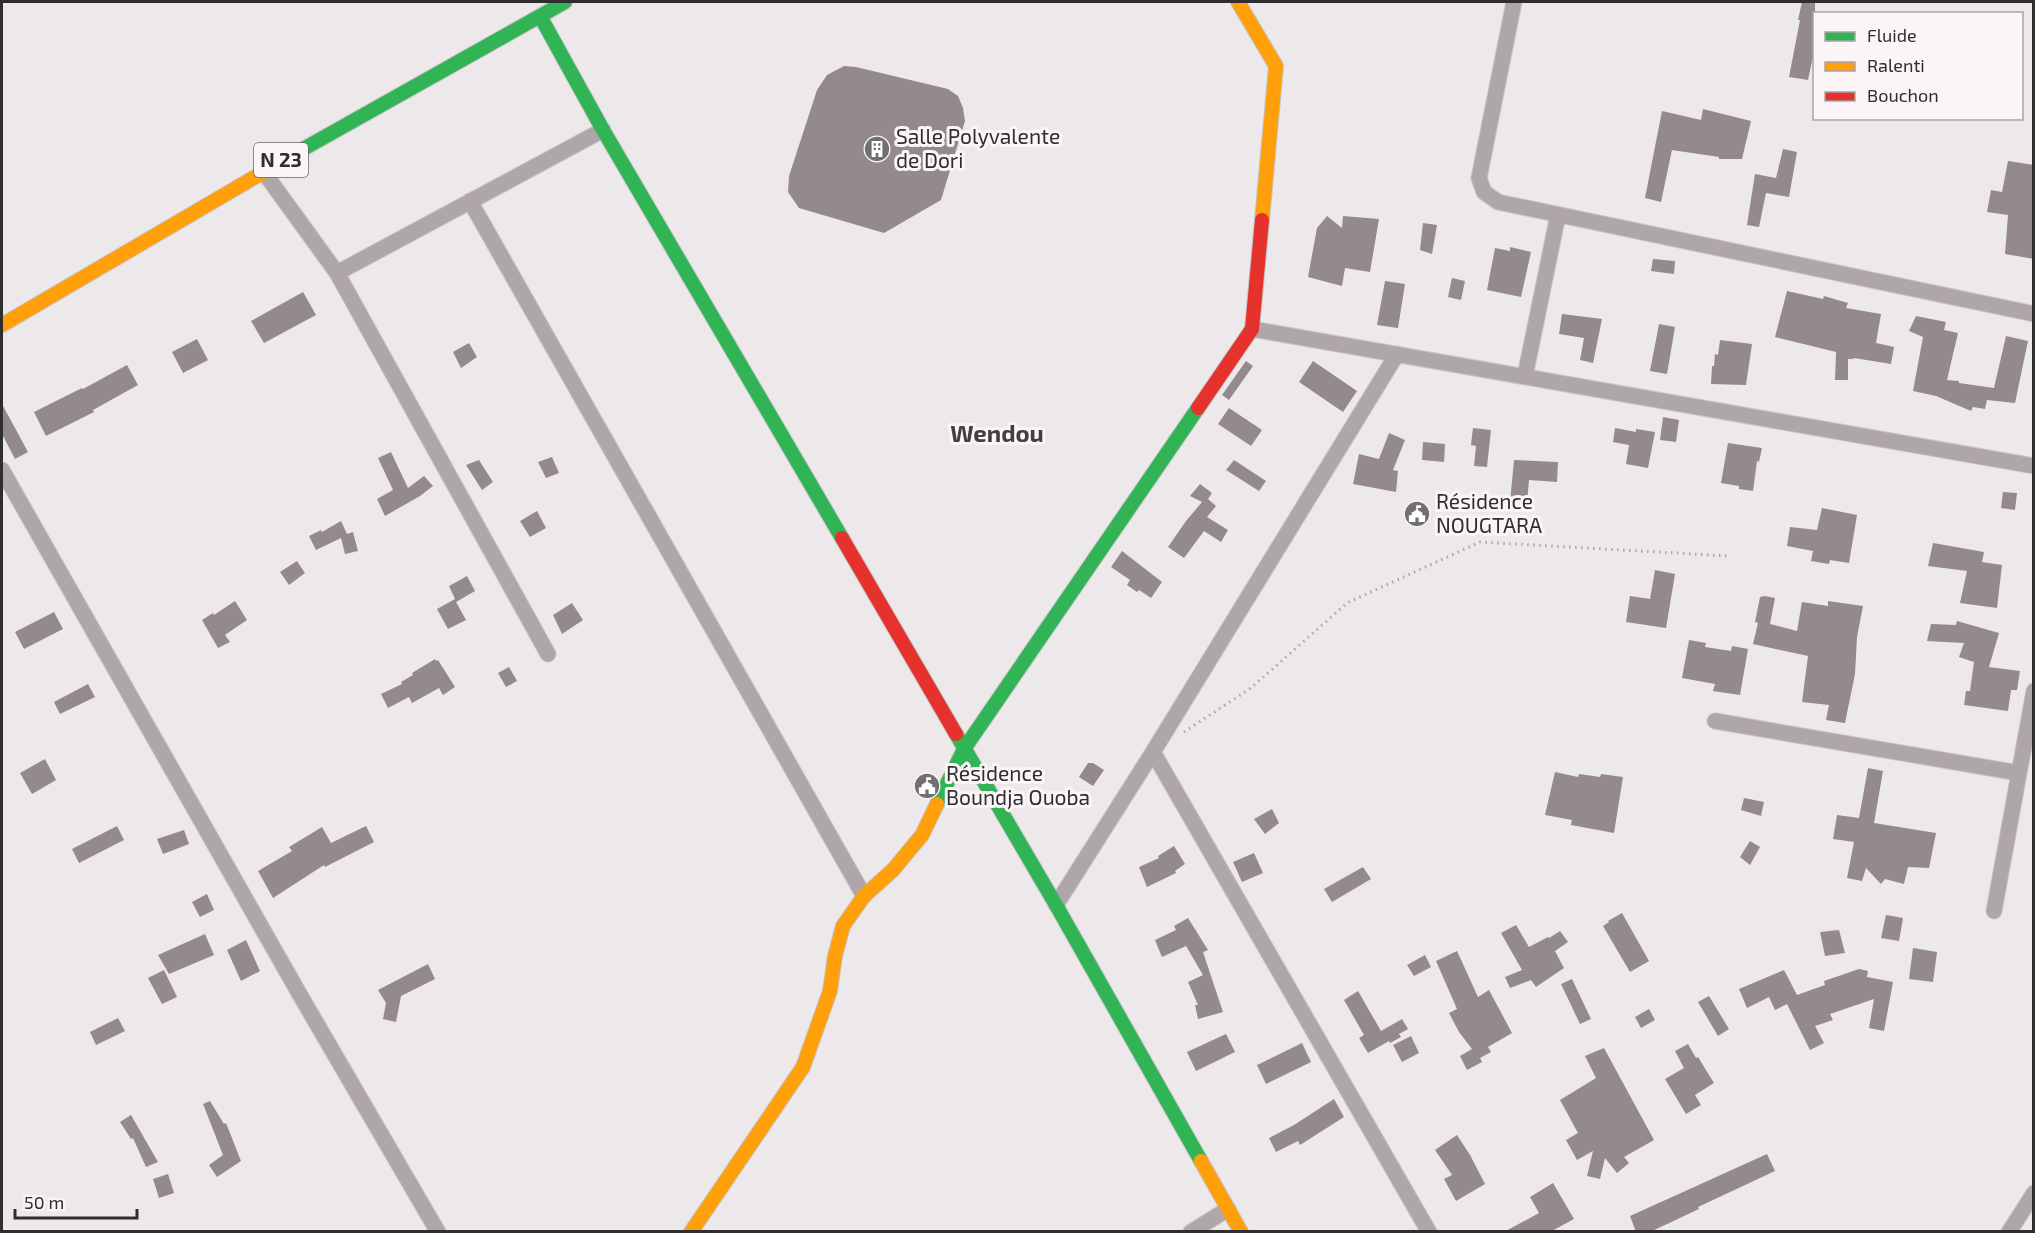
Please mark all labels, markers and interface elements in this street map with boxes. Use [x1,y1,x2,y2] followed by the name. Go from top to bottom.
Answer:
[1813,12,2023,120] legend
[1867,24,1917,46] text: Fluide
[1867,54,1925,76] text: Ralenti
[1867,84,1939,106] text: Bouchon
[896,123,1060,172] place label: Salle Polyvalente de Dori
[862,134,892,164] building icon: Salle Polyvalente de Dori
[254,143,308,177] road number: N 23
[950,418,1044,447] district label: Wendou
[1436,488,1542,537] place label: Résidence NOUGTARA
[1402,499,1432,529] public building icon: Résidence NOUGTARA
[946,760,1090,810] place label: Résidence Boundja Ouoba
[912,771,942,801] public building icon: Résidence Boundja Ouoba
[15,1182,136,1220] scale bar
[24,1191,64,1213] text: 50 m

